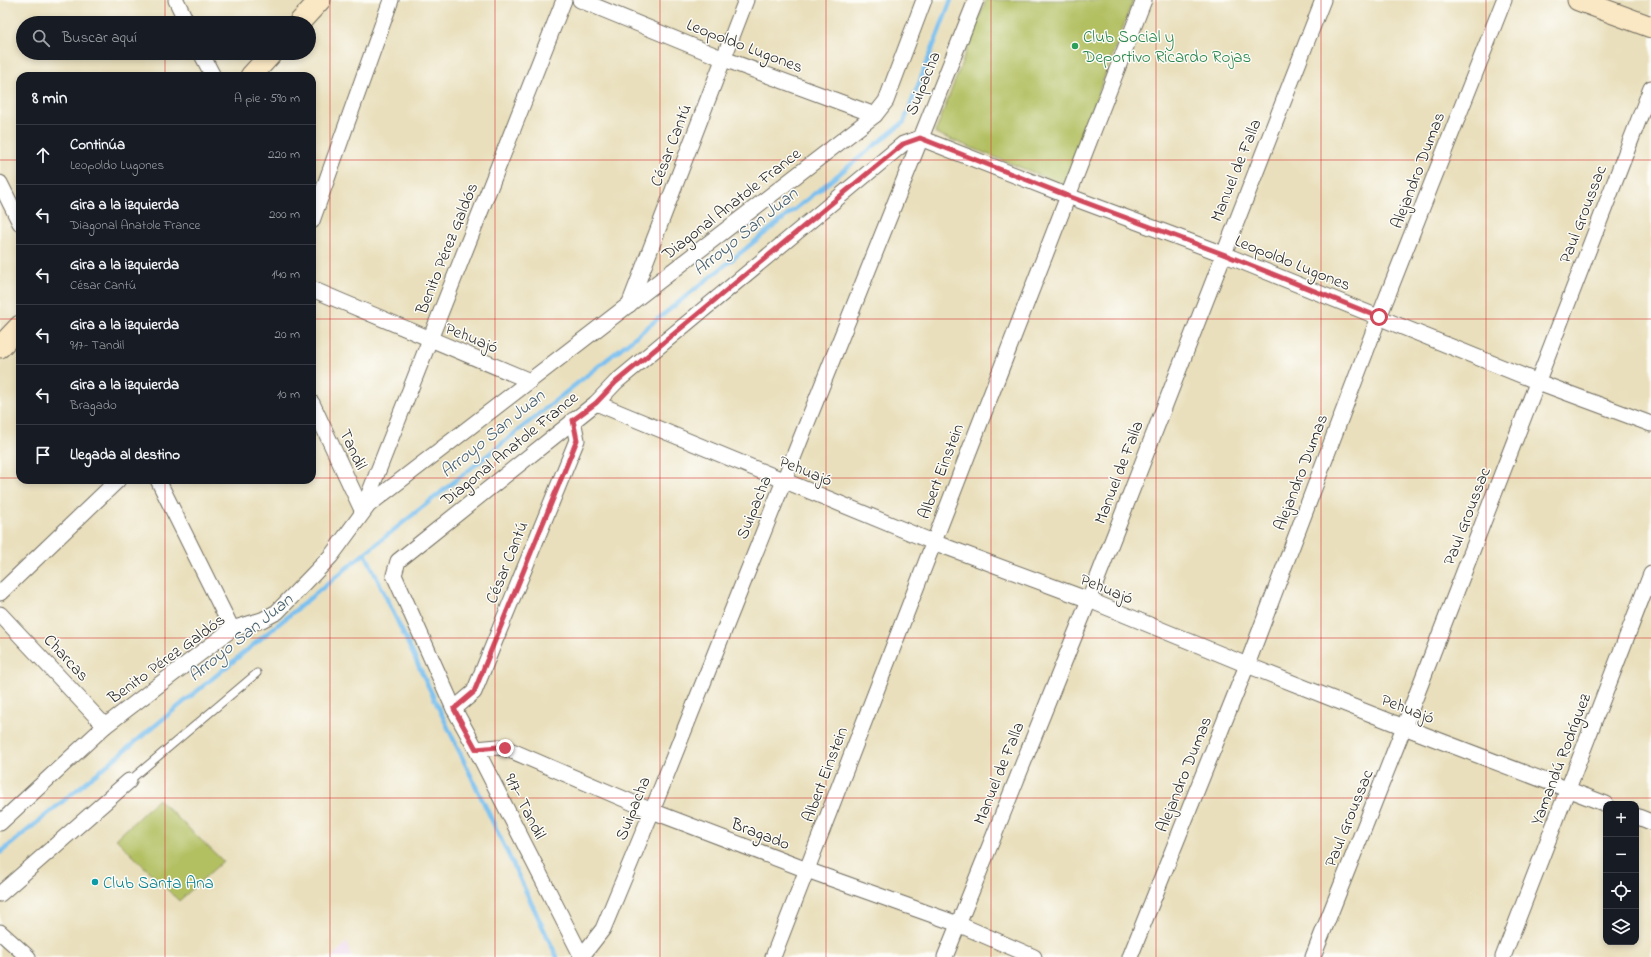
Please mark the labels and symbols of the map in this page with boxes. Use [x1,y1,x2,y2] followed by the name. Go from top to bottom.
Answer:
[682,13,806,82] street label: Leopoldo Lugones
[1082,25,1251,70] place label: Club Social y Deportivo Ricardo Rojas
[1070,41,1080,51] marker: Club Social y Deportivo Ricardo Rojas
[899,48,948,119] street label: Suipacha
[644,101,699,190] street label: César Cantú
[1385,109,1452,232] street label: Alejandro Dumas
[1204,115,1268,226] street label: Manuel de Falla
[656,142,808,269] street label: Diagonal Anatole France
[1553,161,1614,267] street label: Paul Groussac
[409,179,485,319] street label: Benito Pérez Galdós
[688,181,805,283] water label: Arroyo San Juan
[1230,229,1354,300] street label: Leopoldo Lugones
[1370,308,1388,326] route start
[441,316,502,360] street label: Pehuajó
[435,383,552,485] water label: Arroyo San Juan
[435,386,586,515] street label: Diagonal Anatole France
[1268,411,1335,534] street label: Alejandro Dumas
[1088,417,1151,528] street label: Manuel de Falla
[912,420,971,523] street label: Albert Einstein
[332,425,373,474] street label: Tandil
[775,449,836,493] street label: Pehuajó
[1437,463,1498,569] street label: Paul Groussac
[730,472,779,543] street label: Suipacha
[480,518,535,607] street label: César Cantú
[1076,567,1137,611] street label: Pehuajó
[183,587,300,689] water label: Arroyo San Juan
[102,608,231,711] street label: Benito Pérez Galdós
[37,629,95,687] street label: Charcas
[1377,688,1438,731] street label: Pehuajó
[1525,689,1600,830] street label: Yamandú Rodríguez
[1150,713,1219,836] street label: Alejandro Dumas
[967,718,1031,829] street label: Manuel de Falla
[796,723,855,826] street label: Albert Einstein
[496,739,514,757] route end
[1318,766,1380,871] street label: Paul Groussac
[497,769,552,844] street label: 917- Tandil
[609,773,658,844] street label: Suipacha
[726,811,794,859] street label: Bragado
[103,871,214,896] place label: Club Santa Ana
[90,877,100,887] marker: Club Santa Ana

